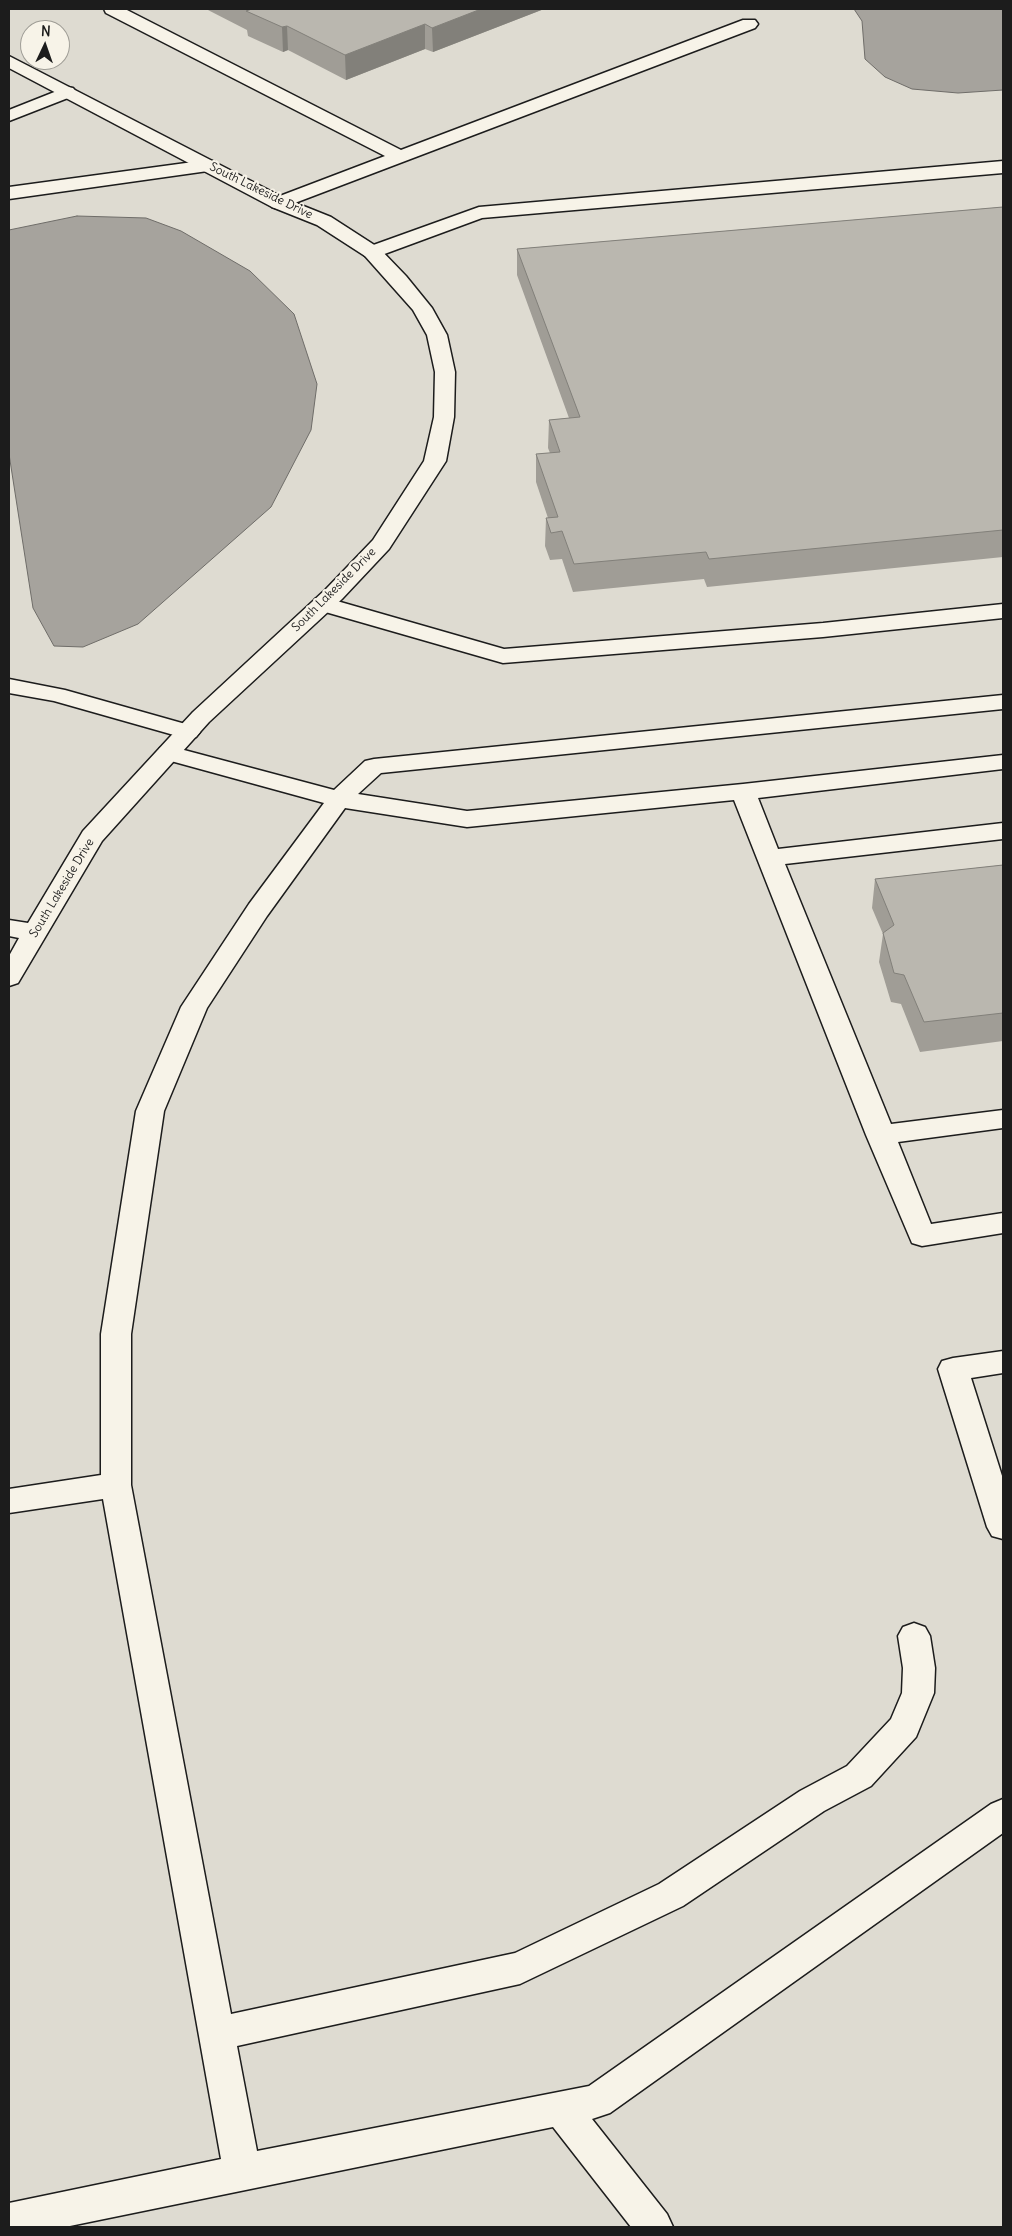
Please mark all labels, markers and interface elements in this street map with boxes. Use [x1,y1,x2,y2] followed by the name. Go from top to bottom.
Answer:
[20,20,70,70] north arrow
[40,22,51,40] text: N
[207,160,315,222] street label: South Lakeside Drive
[289,545,379,635] street label: South Lakeside Drive
[27,836,97,940] street label: South Lakeside Drive

